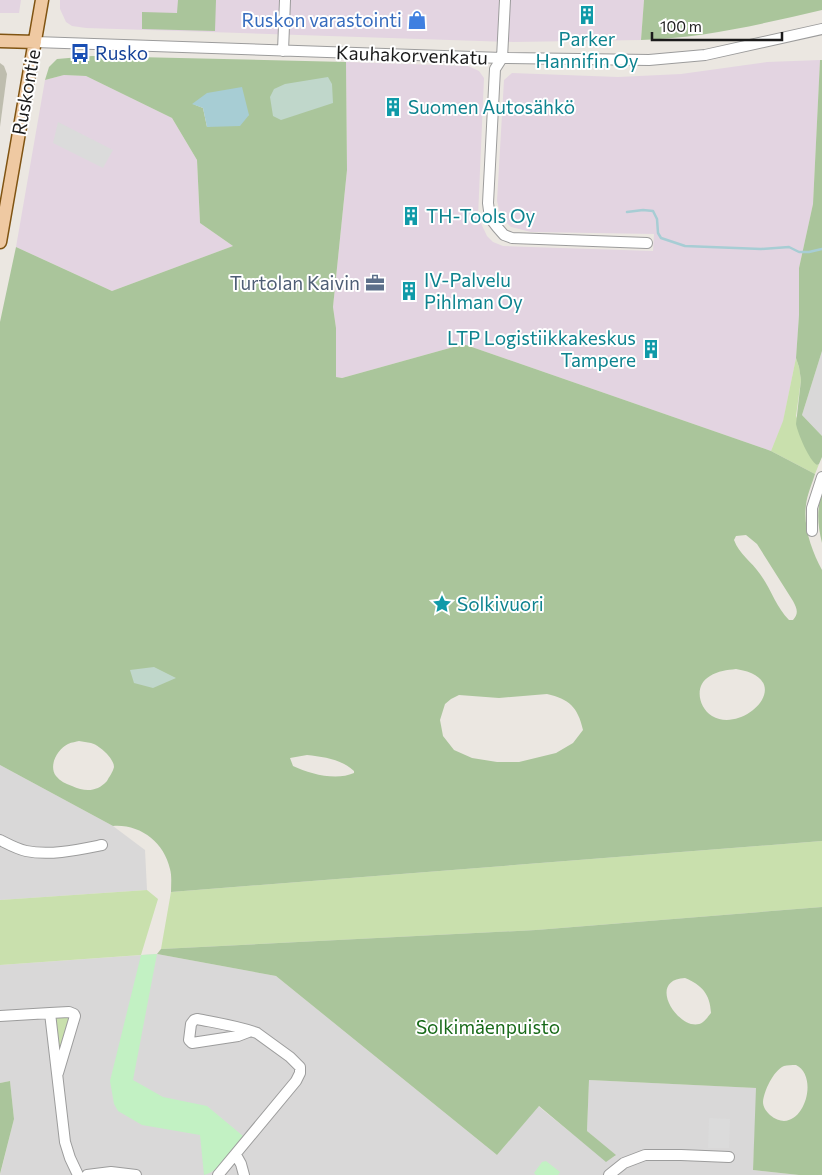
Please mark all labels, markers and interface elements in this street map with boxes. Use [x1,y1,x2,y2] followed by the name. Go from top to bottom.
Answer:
[576,4,598,26] building icon: Parker Hannifin Oy
[242,8,402,31] place label: Ruskon varastointi
[406,9,428,31] shop icon: Ruskon varastointi
[652,10,782,42] scale bar
[660,17,702,35] text: 100 m
[535,27,639,72] place label: Parker Hannifin Oy
[336,40,488,69] street label: Kauhakorvenkatu
[95,41,148,64] place label: Rusko
[69,42,91,64] bus stop icon: Rusko
[7,47,44,137] street label: Ruskontie
[408,95,575,118] place label: Suomen Autosähkö
[382,96,404,118] building icon: Suomen Autosähkö
[426,204,535,227] place label: TH-Tools Oy
[400,205,422,227] building icon: TH-Tools Oy
[424,268,523,313] place label: IV-Palvelu Pihlman Oy
[230,271,360,294] place label: Turtolan Kaivin
[364,272,386,294] office icon: Turtolan Kaivin
[398,280,420,302] building icon: IV-Palvelu Pihlman Oy
[447,326,636,371] place label: LTP Logistiikkakeskus Tampere
[640,338,662,360] building icon: LTP Logistiikkakeskus Tampere
[457,592,544,615] place label: Solkivuori
[431,593,453,615] place icon: Solkivuori
[416,1015,560,1038] park label: Solkimäenpuisto

